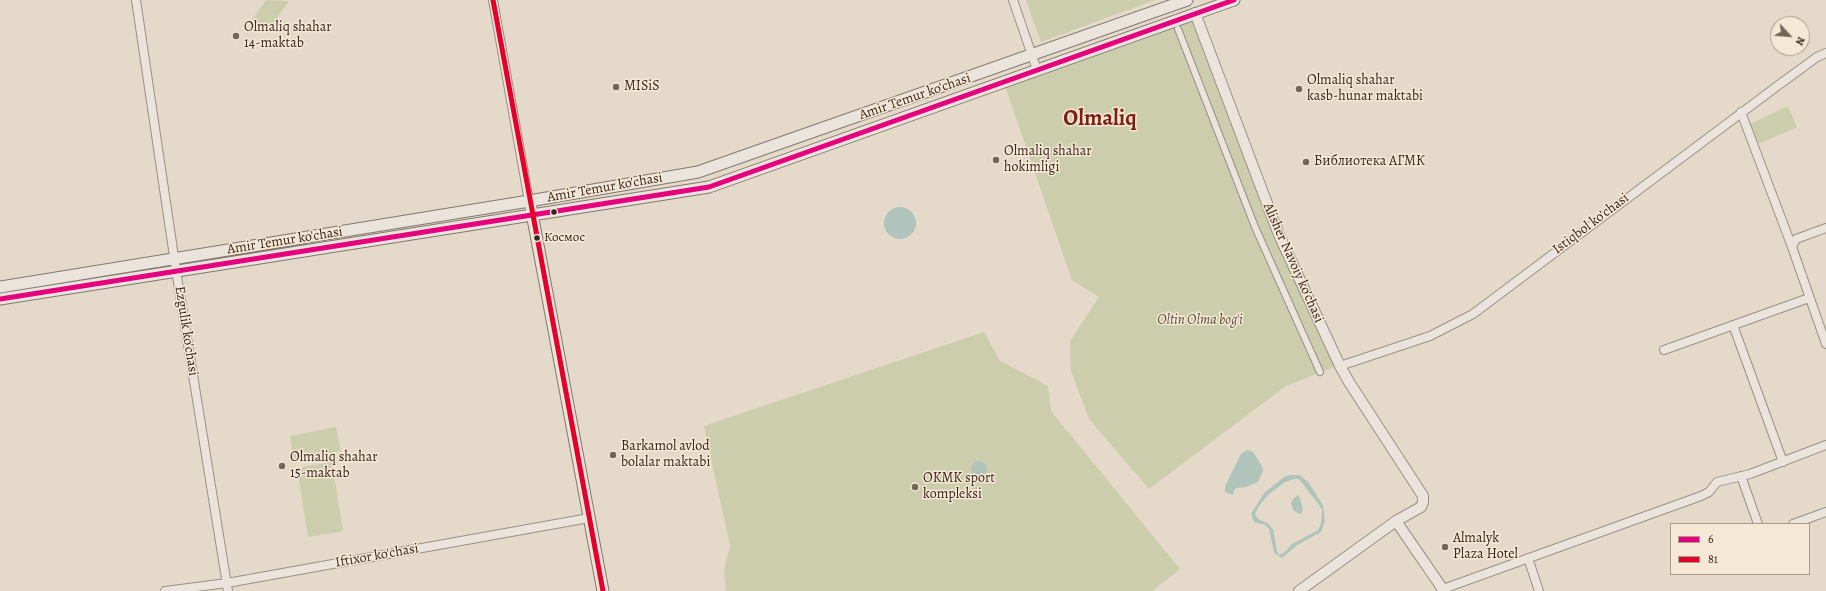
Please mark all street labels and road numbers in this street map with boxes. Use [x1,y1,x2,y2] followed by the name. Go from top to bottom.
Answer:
[857,70,973,124] street label: Amir Temur ko'chasi
[546,170,664,206] street label: Amir Temur ko'chasi
[1550,190,1632,258] street label: Istiqbol ko'chasi
[1259,200,1327,326] street label: Alisher Navoiy ko'chasi
[226,224,344,258] street label: Amir Temur ko'chasi
[171,285,201,377] street label: Ezgulik ko'chasi
[334,540,420,572] street label: Iftixor ko'chasi

